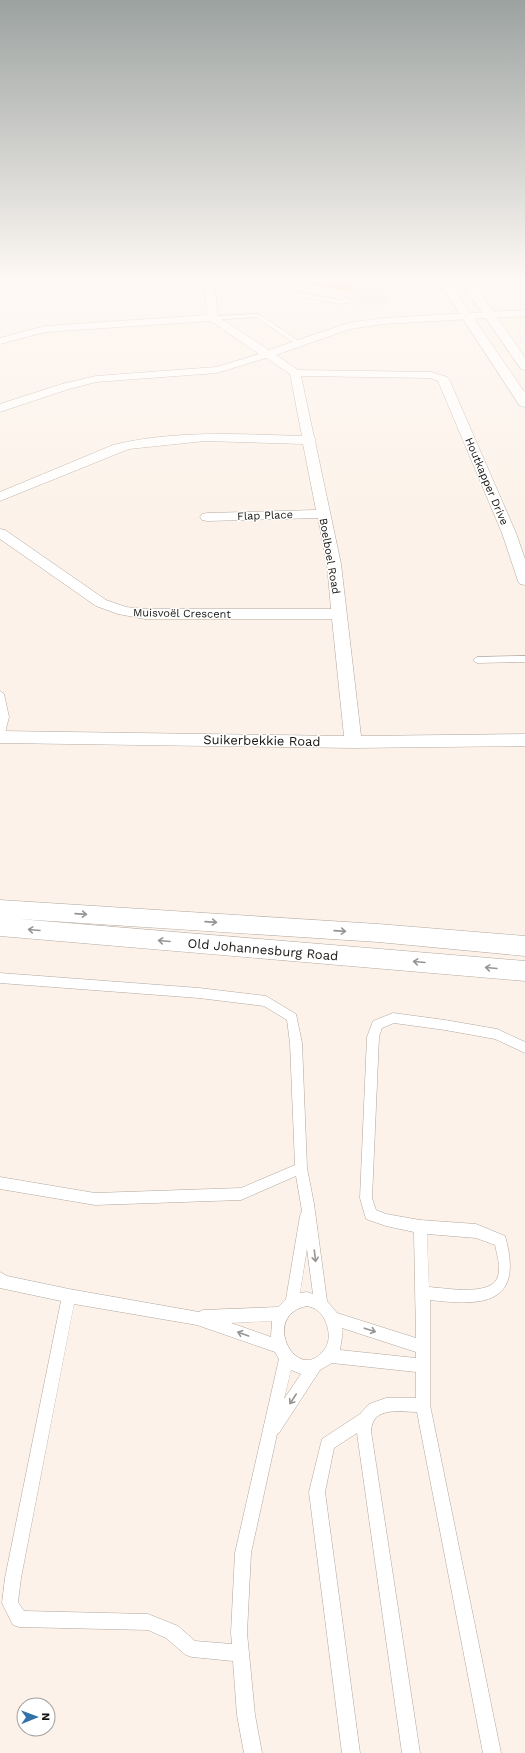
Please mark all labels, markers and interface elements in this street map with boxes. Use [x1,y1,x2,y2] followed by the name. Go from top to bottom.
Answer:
[462,435,511,527] street label: Houtkapper Drive
[237,508,293,523] street label: Flap Place
[316,517,343,595] street label: Boelboel Road
[133,606,231,621] street label: Muisvoël Crescent
[203,732,321,749] street label: Suikerbekkie Road
[74,911,87,918] one-way arrow
[204,919,217,926] one-way arrow
[28,926,41,933] one-way arrow
[333,927,346,934] one-way arrow
[187,935,339,964] street label: Old Johannesburg Road
[158,937,171,944] one-way arrow
[413,958,426,965] one-way arrow
[485,964,498,972] one-way arrow
[311,1249,319,1262] one-way arrow
[363,1327,376,1334] one-way arrow
[237,1330,250,1337] one-way arrow
[289,1393,297,1404] one-way arrow
[16,1697,56,1737] north arrow
[39,1713,52,1721] text: N

